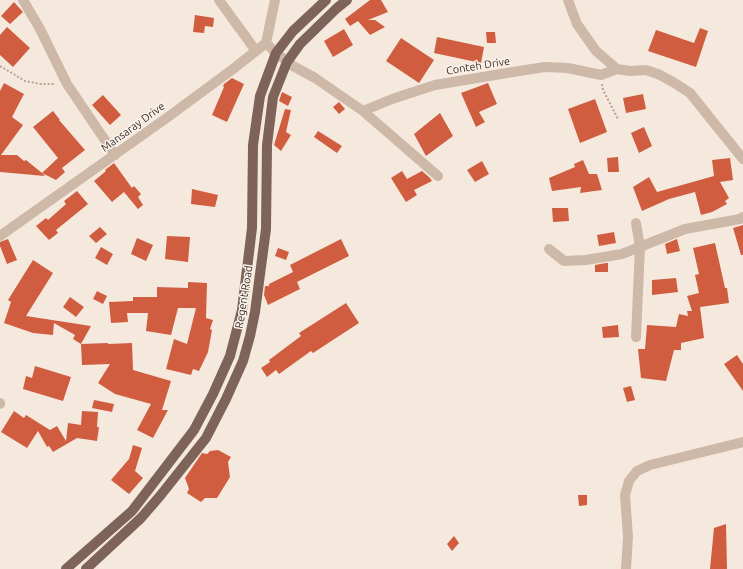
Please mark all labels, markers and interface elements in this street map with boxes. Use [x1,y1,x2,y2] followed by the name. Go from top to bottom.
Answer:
[445,54,511,78] street label: Conteh Drive
[99,99,167,155] street label: Mansaray Drive
[232,264,256,330] street label: Regent Road

